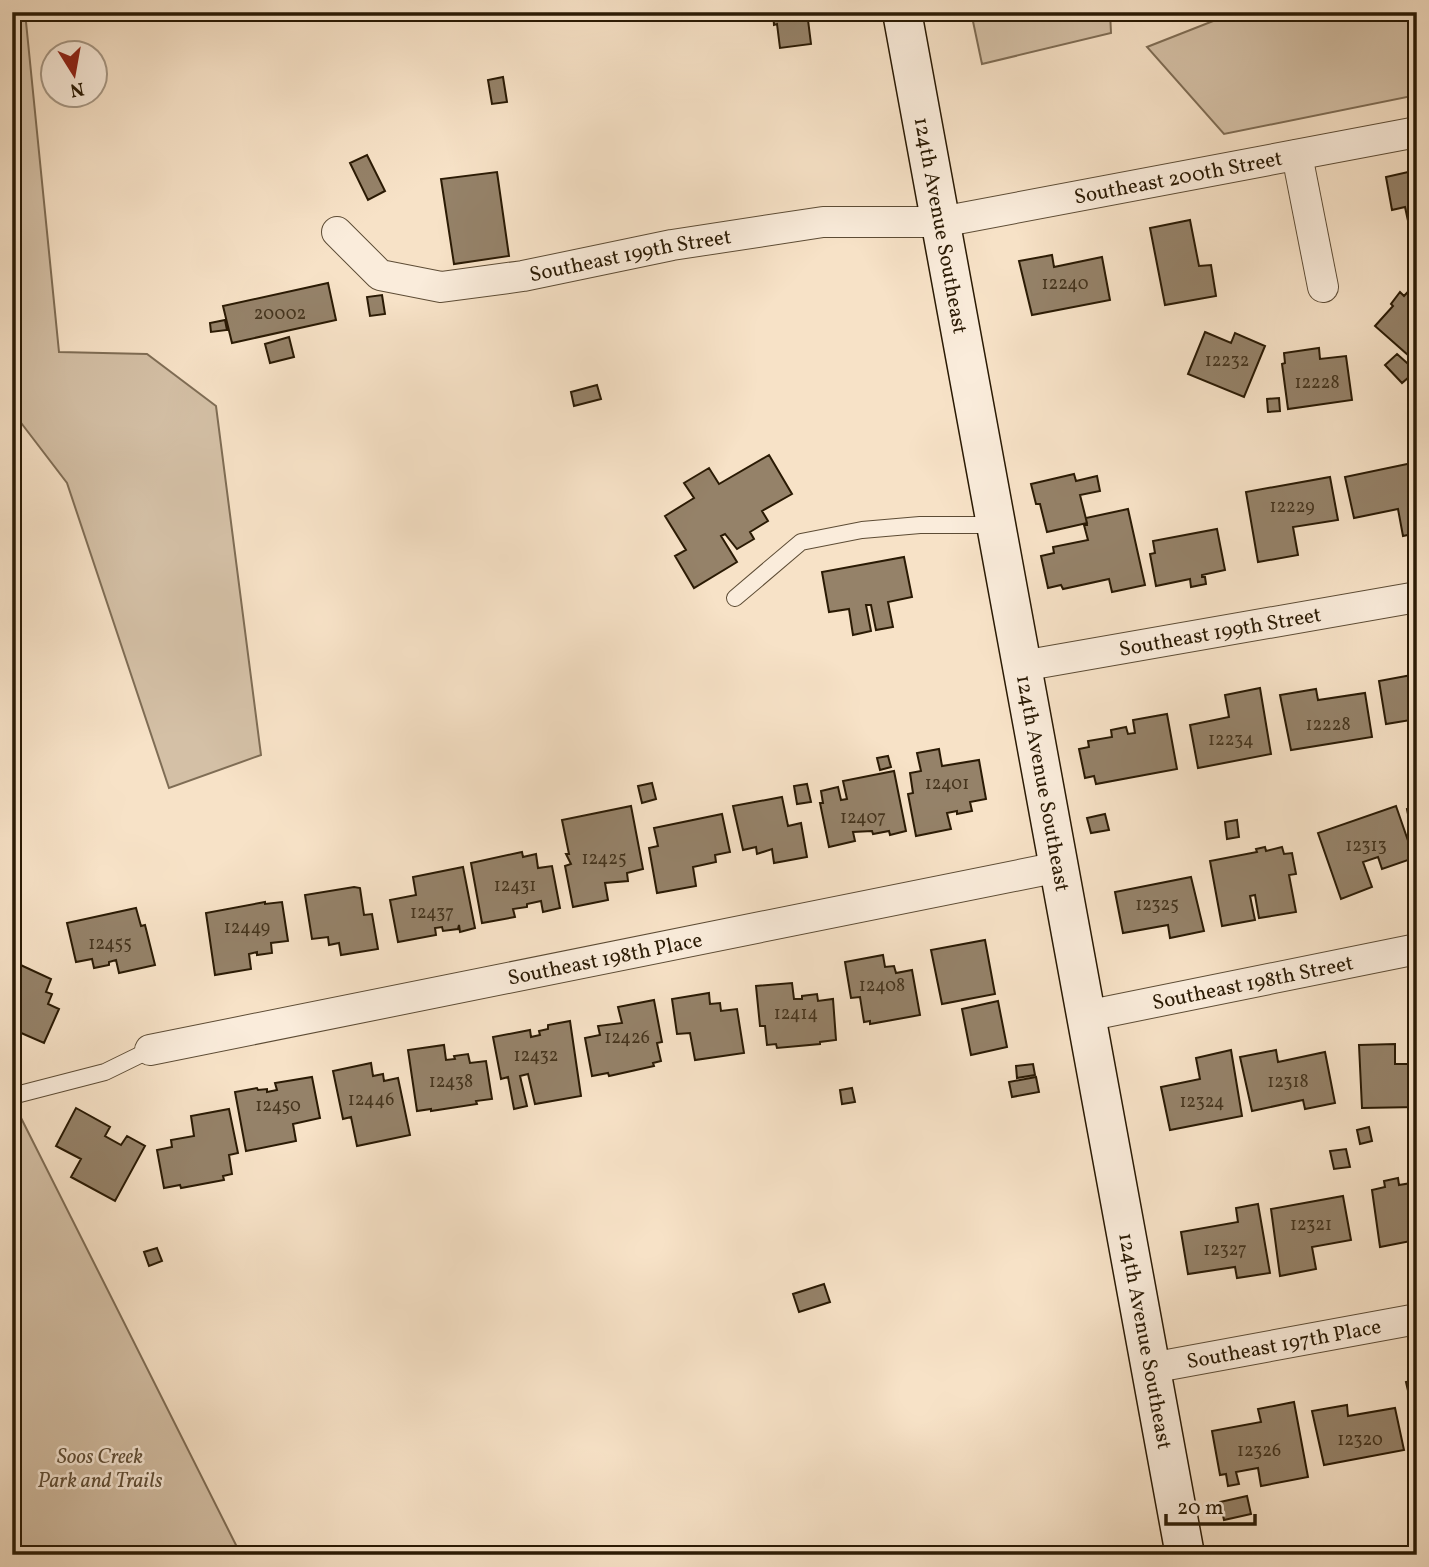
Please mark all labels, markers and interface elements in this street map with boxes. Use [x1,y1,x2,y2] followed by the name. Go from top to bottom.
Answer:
[38,38,108,108] north arrow
[67,75,86,103] text: N
[906,115,974,336] street label: 124th Avenue Southeast
[1072,145,1285,213] street label: Southeast 200th Street
[527,223,733,290] street label: Southeast 199th Street
[1042,272,1089,297] house number: 12240
[254,302,306,327] house number: 20002
[1205,349,1249,374] house number: 12232
[1294,371,1340,396] house number: 12228
[1269,495,1315,520] house number: 12229
[1117,601,1324,665] street label: Southeast 199th Street
[1008,673,1076,894] street label: 124th Avenue Southeast
[1305,713,1351,738] house number: 12228
[1208,728,1254,753] house number: 12234
[925,772,969,797] house number: 12401
[840,806,886,831] house number: 12407
[1345,834,1387,859] house number: 12313
[581,847,627,872] house number: 12425
[494,874,536,899] house number: 12431
[1135,893,1179,918] house number: 12325
[410,901,454,926] house number: 12437
[224,916,270,941] house number: 12449
[505,926,705,994] street label: Southeast 198th Place
[88,932,132,957] house number: 12455
[1150,949,1356,1018] street label: Southeast 198th Street
[859,974,905,999] house number: 12408
[774,1002,818,1027] house number: 12414
[604,1026,650,1051] house number: 12426
[513,1044,559,1069] house number: 12432
[429,1070,473,1095] house number: 12438
[1267,1070,1309,1095] house number: 12318
[348,1088,394,1113] house number: 12446
[1179,1090,1225,1115] house number: 12324
[255,1094,301,1119] house number: 12450
[1290,1213,1332,1238] house number: 12321
[1110,1230,1178,1452] street label: 124th Avenue Southeast
[1203,1238,1247,1263] house number: 12327
[1184,1313,1384,1377] street label: Southeast 197th Place
[1337,1428,1383,1453] house number: 12320
[1237,1439,1281,1464] house number: 12326
[38,1443,163,1496] park label: Soos Creek Park and Trails
[1166,1483,1256,1527] scale bar
[1177,1494,1223,1523] text: 20 m

